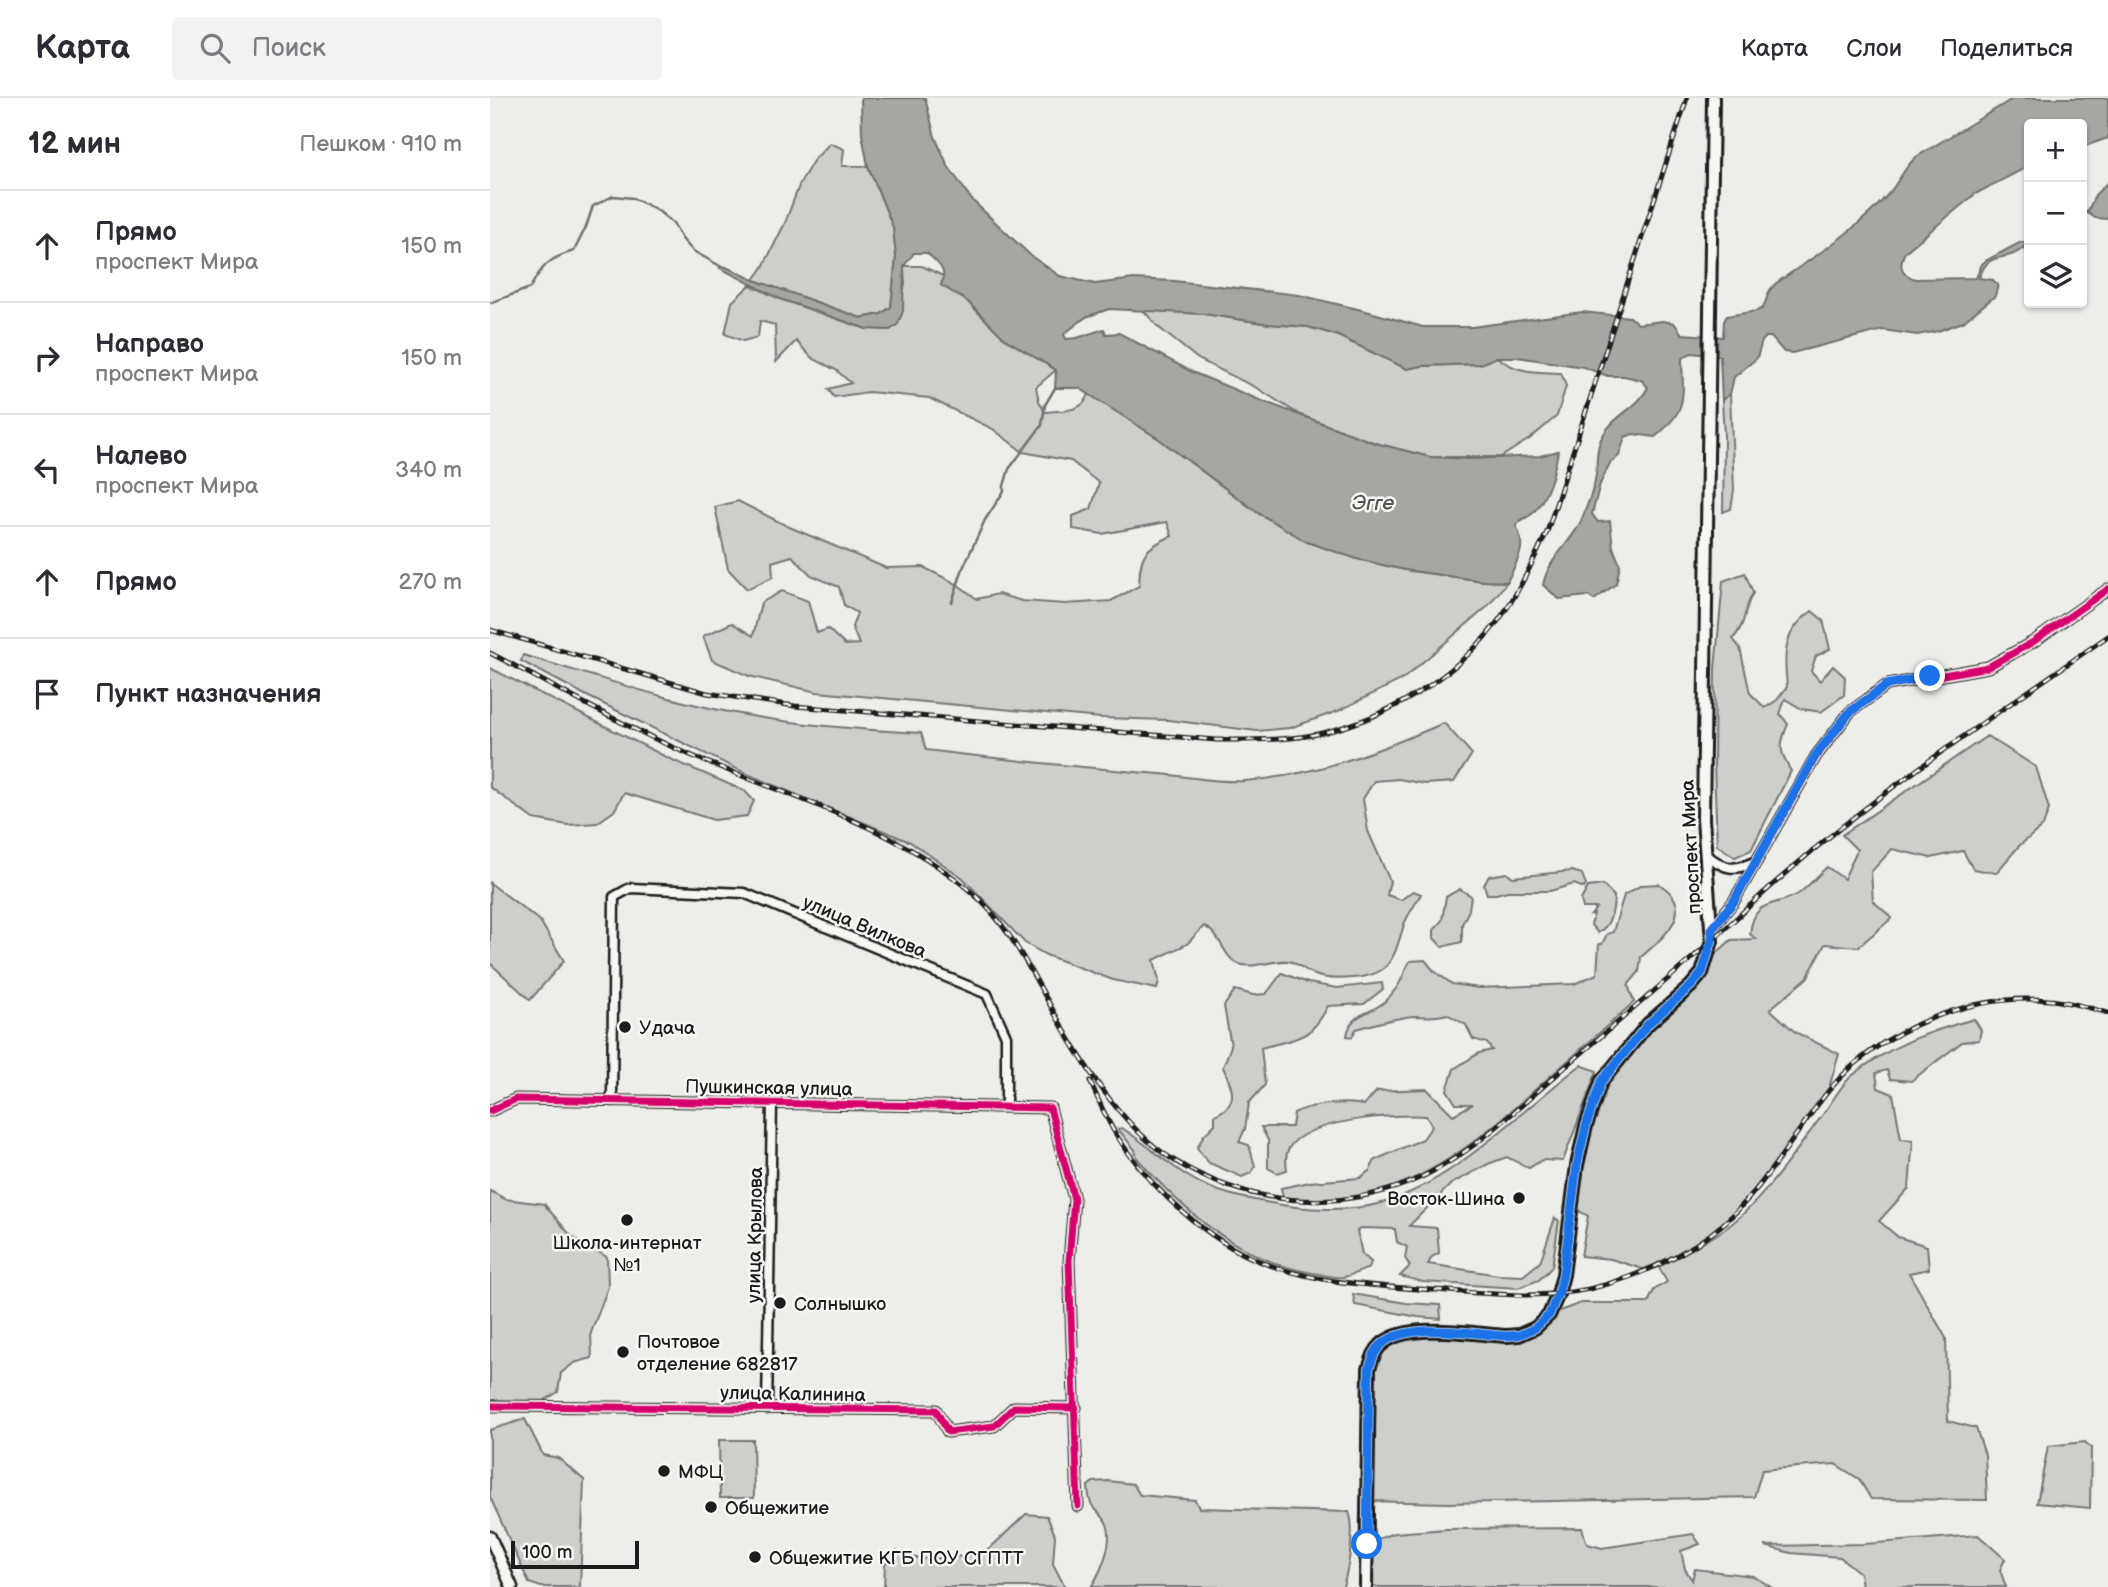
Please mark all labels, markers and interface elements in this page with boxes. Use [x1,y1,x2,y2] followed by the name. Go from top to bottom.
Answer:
[172,17,662,80] search box
[35,28,130,68] text: Карта
[196,29,234,67] icon: search
[252,33,326,64] text: Поиск
[1741,34,1808,63] text: Карта
[1846,34,1902,63] text: Слои
[1940,34,2073,63] text: Поделиться
[2024,119,2087,308] map controls
[2024,119,2087,182] button: +
[28,126,121,162] text: 12 мин
[299,130,462,158] text: Пешком · 910 m
[2024,182,2087,245] button: −
[95,217,177,248] text: Прямо
[28,227,66,265] icon: ahead
[401,232,462,260] text: 150 m
[2024,245,2087,308] button: layers
[95,248,258,276] text: проспект Мира
[95,329,204,360] text: Направо
[28,339,66,377] icon: right
[401,344,462,372] text: 150 m
[95,360,258,388] text: проспект Мира
[95,441,187,472] text: Налево
[28,451,66,489] icon: left
[395,456,462,484] text: 340 m
[95,472,258,500] text: проспект Мира
[1352,491,1394,516] water label: Эгге
[28,563,66,601] icon: ahead
[95,567,177,598] text: Прямо
[398,568,462,596] text: 270 m
[1914,660,1945,691] route end
[28,675,66,713] icon: arrive
[95,679,321,710] text: Пункт назначения
[1676,779,1707,915] street label: проспект Мира
[799,891,930,964] street label: улица Вилкова
[639,1017,695,1040] place label: Удача
[617,1019,633,1035] marker: Удача
[685,1076,853,1101] street label: Пушкинская улица
[743,1167,768,1303] street label: улица Крылова
[1387,1188,1505,1211] place label: Восток-Шина
[1511,1190,1527,1206] marker: Восток-Шина
[619,1212,635,1228] marker: Школа-интернат №1
[552,1232,702,1277] place label: Школа-интернат №1
[794,1293,886,1316] place label: Солнышко
[772,1295,788,1311] marker: Солнышко
[637,1331,798,1376] place label: Почтовое отделение 682817
[615,1344,631,1360] marker: Почтовое отделение 682817
[720,1382,866,1407] street label: улица Калинина
[678,1461,724,1484] place label: МФЦ
[656,1463,672,1479] marker: МФЦ
[725,1497,830,1520] place label: Общежитие
[703,1499,719,1515] marker: Общежитие
[1351,1528,1382,1559] route start
[511,1538,639,1570] scale bar
[522,1541,573,1564] text: 100 m
[769,1547,1024,1570] place label: Общежитие КГБ ПОУ СГПТТ
[747,1549,763,1565] marker: Общежитие КГБ ПОУ СГПТТ

